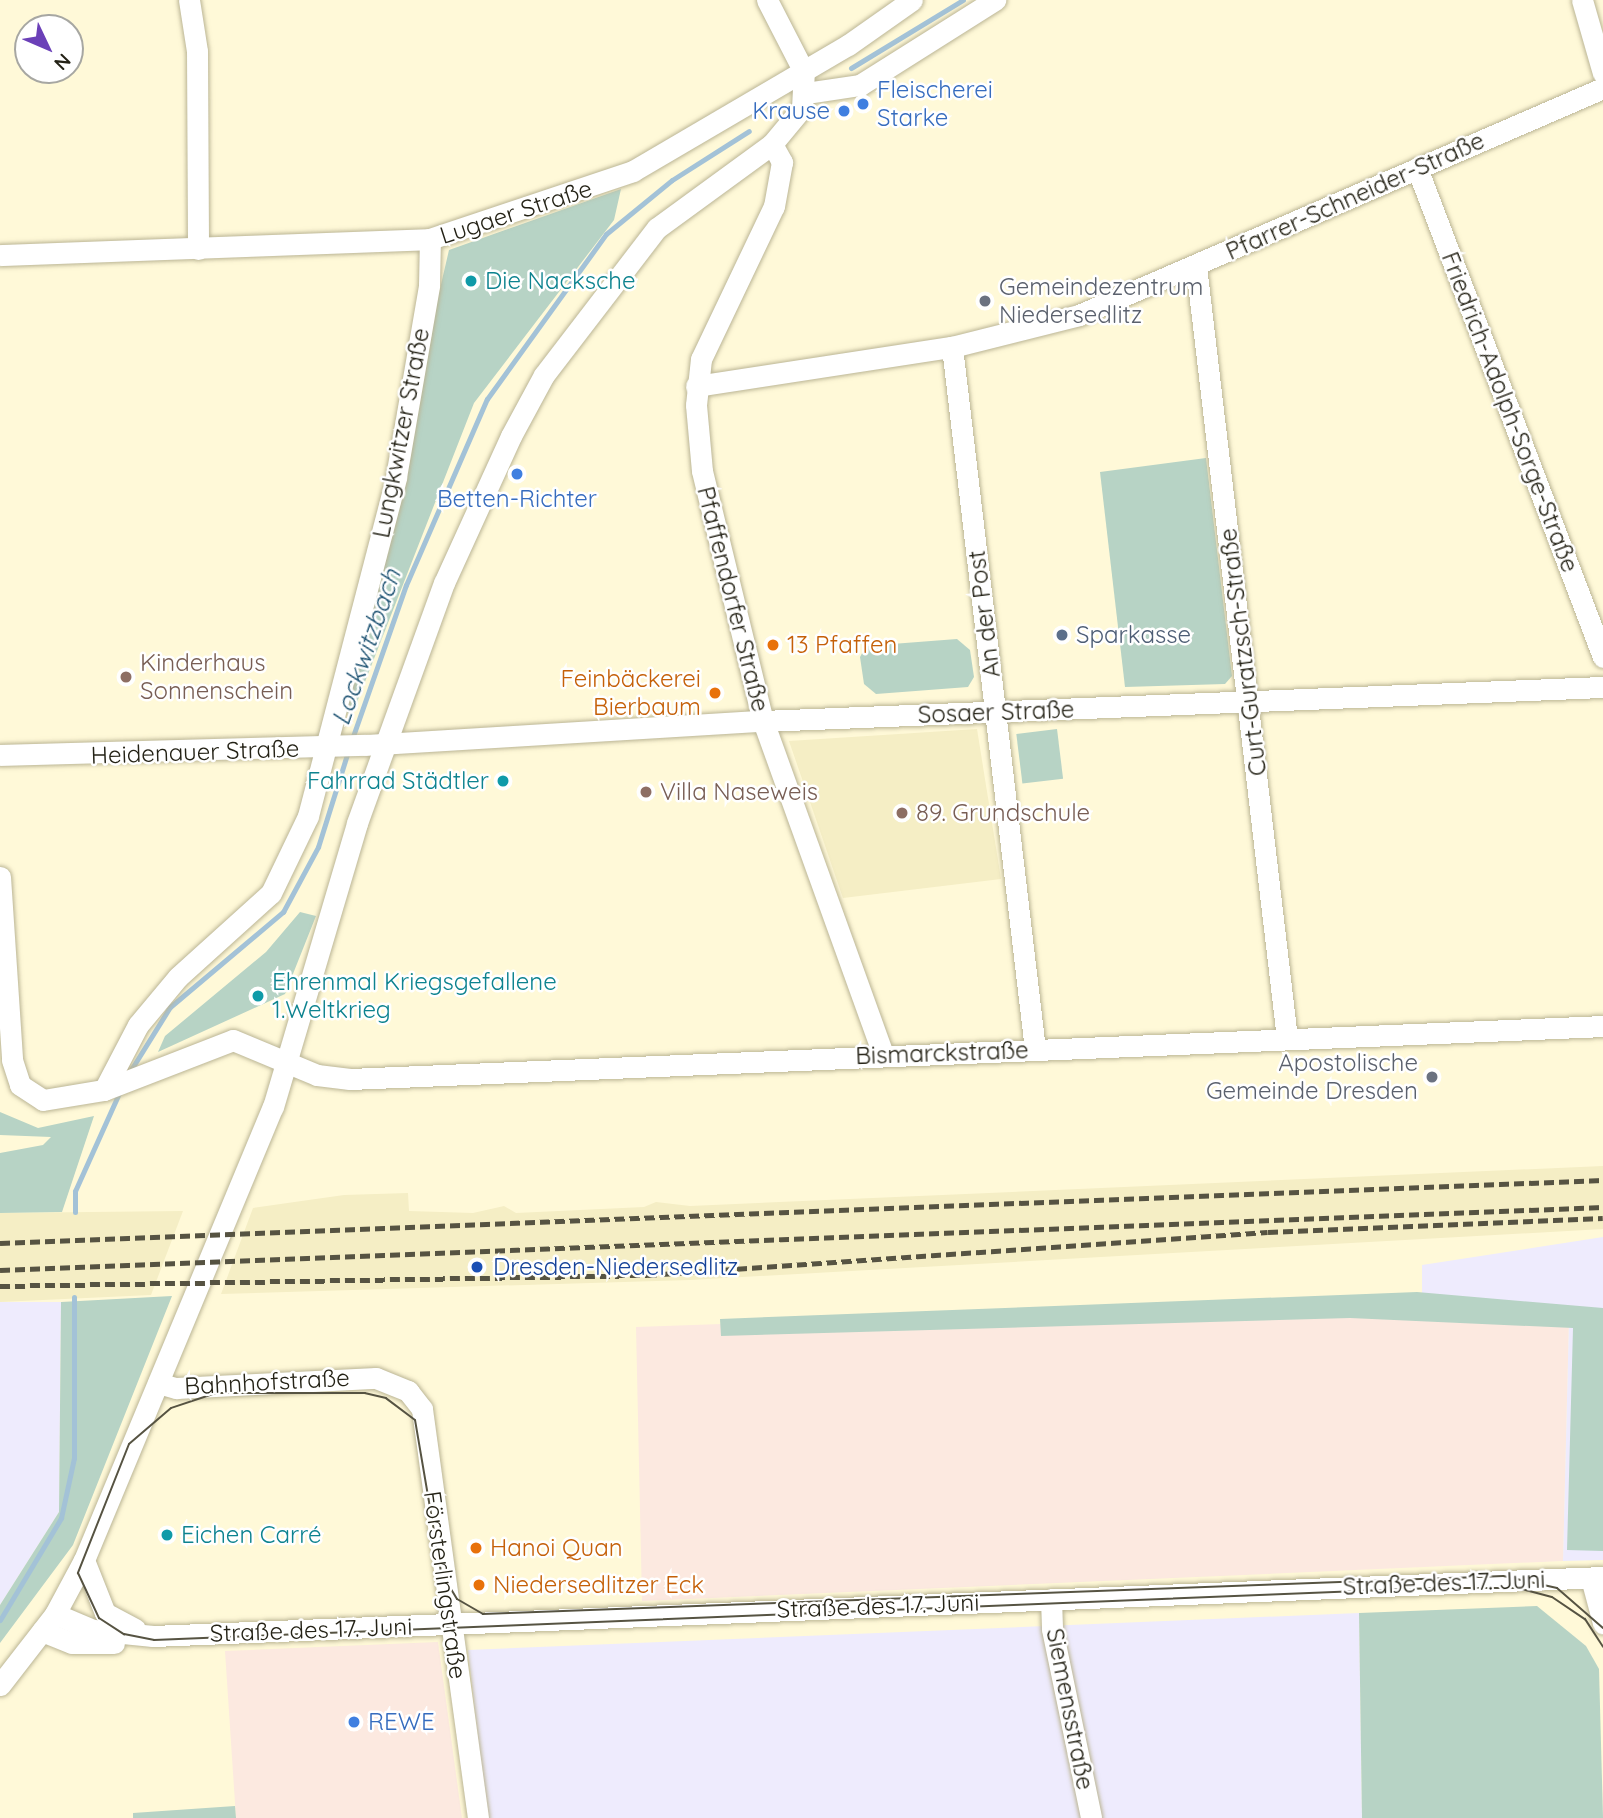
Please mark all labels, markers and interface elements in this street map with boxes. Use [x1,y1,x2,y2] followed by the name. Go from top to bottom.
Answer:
[14,14,84,84] north arrow
[49,49,76,76] text: N
[877,76,993,132] place label: Fleischerei Starke
[855,96,871,112] marker: Fleischerei Starke
[752,97,830,125] place label: Krause
[836,103,852,119] marker: Krause
[1221,126,1489,266] street label: Pfarrer-Schneider-Straße
[436,174,596,250] street label: Lugaer Straße
[1435,248,1585,576] street label: Friedrich-Adolph-Sorge-Straße
[485,267,636,295] place label: Die Nacksche
[463,273,479,289] marker: Die Nacksche
[999,273,1203,329] place label: Gemeindezentrum Niedersedlitz
[977,293,993,309] marker: Gemeindezentrum Niedersedlitz
[367,326,435,540] street label: Lungkwitzer Straße
[509,466,525,482] marker: Betten-Richter
[691,483,775,715] street label: Pfaffendorfer Straße
[437,485,597,513] place label: Betten-Richter
[1214,526,1272,778] street label: Curt-Guratzsch-Straße
[962,549,1006,679] street label: An der Post
[325,565,407,729] water label: Lockwitzbach
[1076,621,1191,649] place label: Sparkasse
[1054,627,1070,643] marker: Sparkasse
[787,631,897,659] place label: 13 Pfaffen
[765,637,781,653] marker: 13 Pfaffen
[140,649,293,705] place label: Kinderhaus Sonnenschein
[560,665,701,721] place label: Feinbäckerei Bierbaum
[118,669,134,685] marker: Kinderhaus Sonnenschein
[707,685,723,701] marker: Feinbäckerei Bierbaum
[917,695,1075,729] street label: Sosaer Straße
[90,734,300,770] street label: Heidenauer Straße
[307,767,489,795] place label: Fahrrad Städtler
[495,773,511,789] marker: Fahrrad Städtler
[660,778,818,806] place label: Villa Naseweis
[638,784,654,800] marker: Villa Naseweis
[916,799,1090,827] place label: 89. Grundschule
[894,805,910,821] marker: 89. Grundschule
[272,968,557,1024] place label: Ehrenmal Kriegsgefallene 1.Weltkrieg
[250,988,266,1004] marker: Ehrenmal Kriegsgefallene 1.Weltkrieg
[855,1036,1029,1070] street label: Bismarckstraße
[1206,1049,1418,1105] place label: Apostolische Gemeinde Dresden
[1424,1069,1440,1085] marker: Apostolische Gemeinde Dresden
[493,1253,738,1281] place label: Dresden-Niedersedlitz
[467,1257,487,1277] marker: Dresden-Niedersedlitz
[184,1363,350,1401] street label: Bahnhofstraße
[418,1489,472,1681] street label: Försterlingstraße
[181,1521,322,1549] place label: Eichen Carré
[159,1527,175,1543] marker: Eichen Carré
[490,1534,623,1562] place label: Hanoi Quan
[468,1540,484,1556] marker: Hanoi Quan
[1342,1565,1546,1601] street label: Straße des 17. Juni
[493,1571,704,1599] place label: Niedersedlitzer Eck
[471,1577,487,1593] marker: Niedersedlitzer Eck
[776,1588,980,1624] street label: Straße des 17. Juni
[209,1612,413,1648] street label: Straße des 17. Juni
[1040,1626,1100,1792] street label: Siemensstraße
[368,1708,435,1736] place label: REWE
[346,1714,362,1730] marker: REWE

